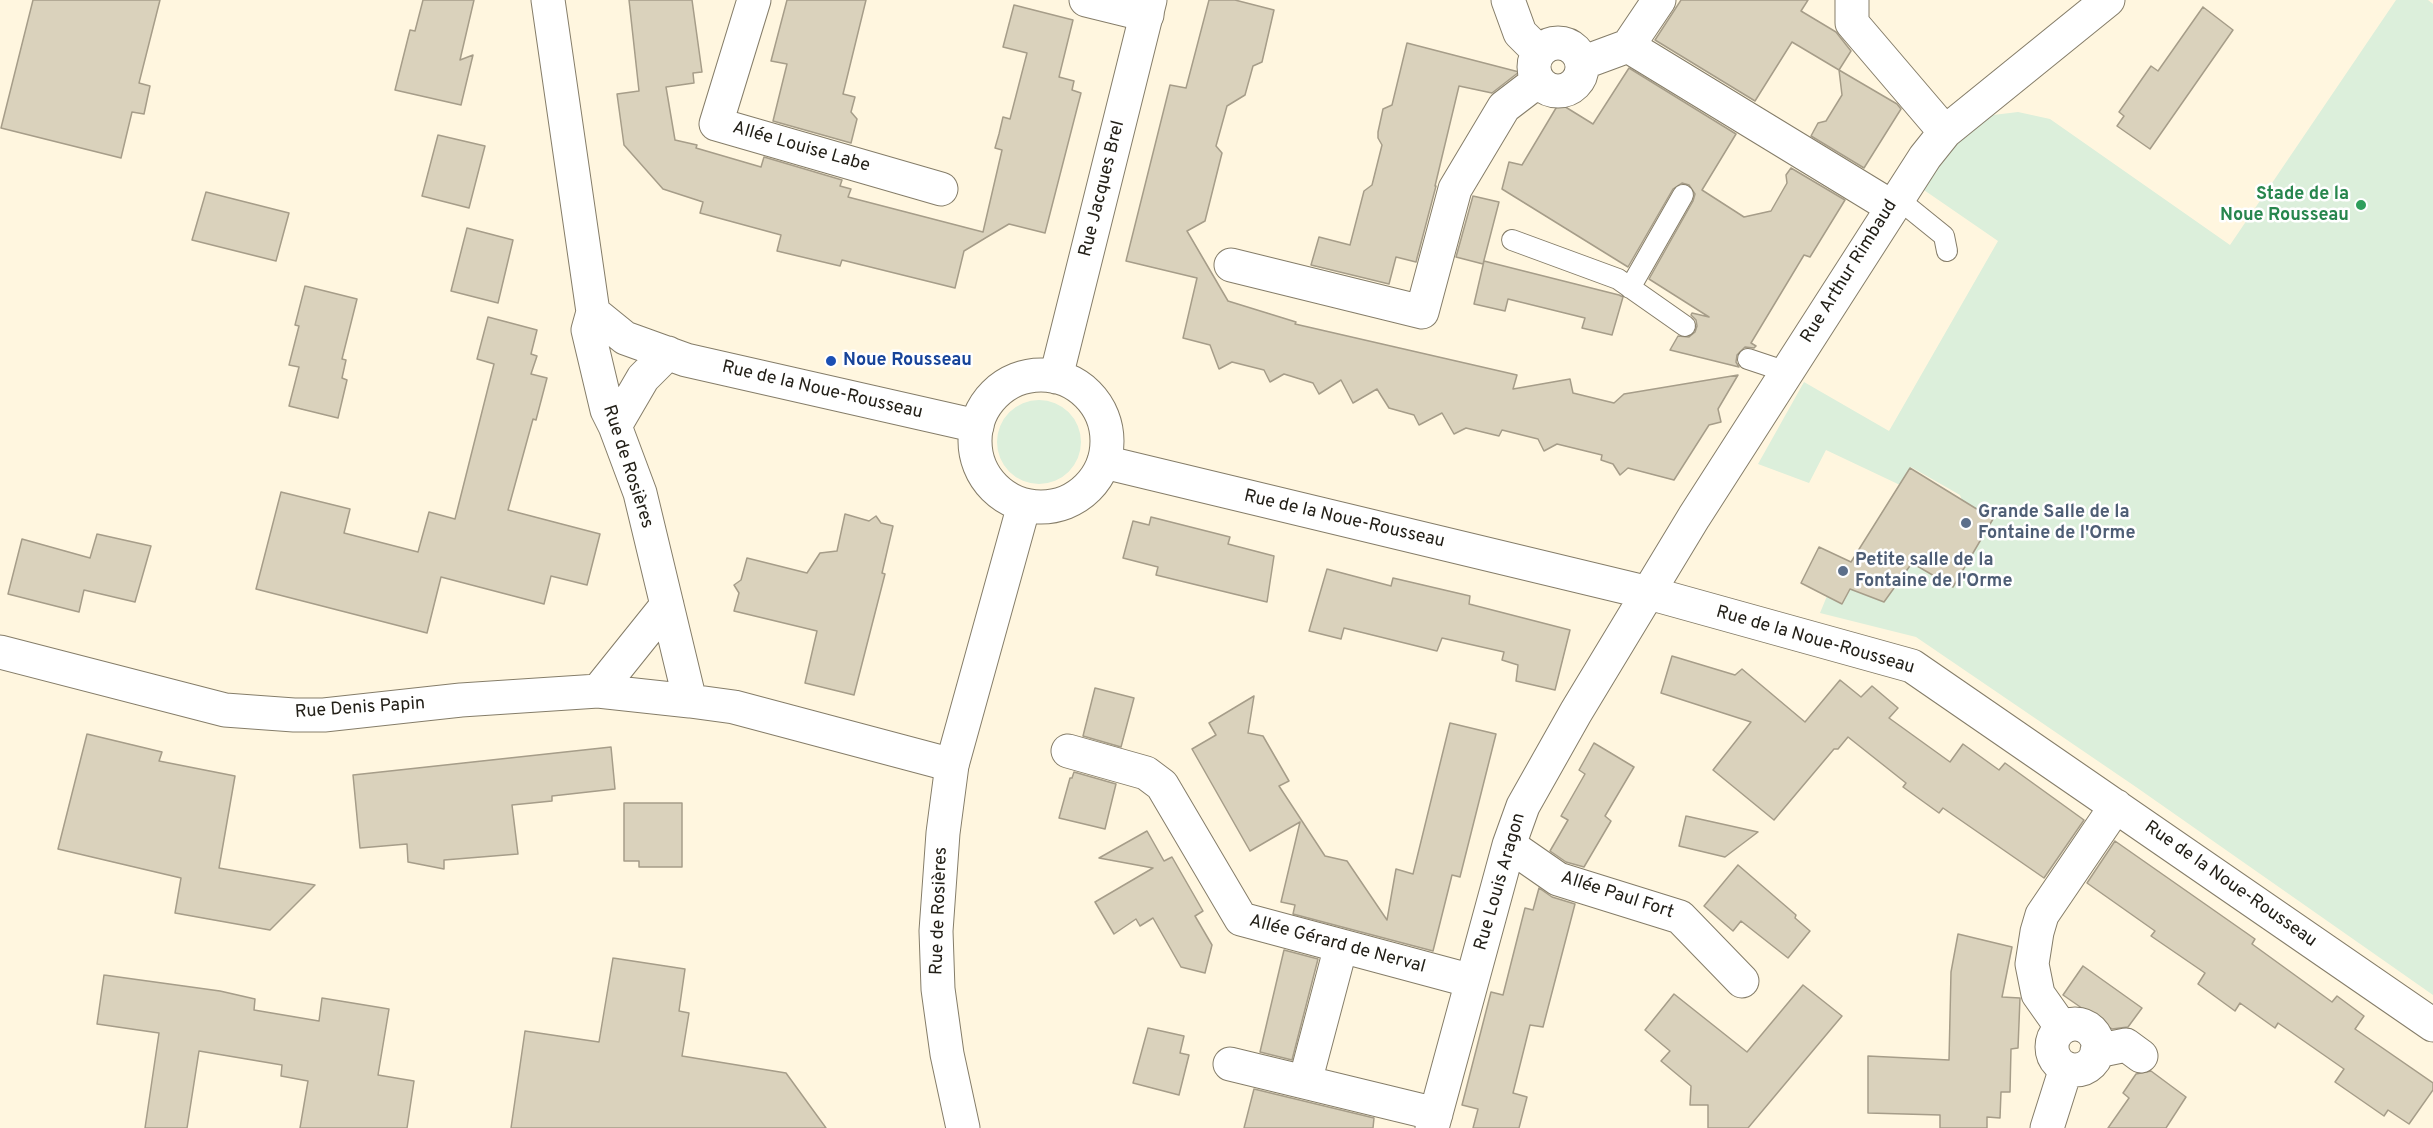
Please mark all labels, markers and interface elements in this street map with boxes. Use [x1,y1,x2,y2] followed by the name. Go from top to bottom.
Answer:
[730,118,872,178] street label: Allée Louise Labe
[1076,119,1130,259] street label: Rue Jacques Brel
[2220,184,2349,226] place label: Stade de la Noue Rousseau
[1797,196,1903,348] street label: Rue Arthur Rimbaud
[2354,198,2368,212] marker: Stade de la Noue Rousseau
[843,350,972,372] place label: Noue Rousseau
[824,354,838,368] marker: Noue Rousseau
[719,357,925,425] street label: Rue de la Noue-Rousseau
[597,403,657,531] street label: Rue de Rosières
[1241,486,1447,554] street label: Rue de la Noue-Rousseau
[1978,502,2136,544] place label: Grande Salle de la Fontaine de l'Orme
[1959,516,1973,530] marker: Grande Salle de la Fontaine de l'Orme
[1855,550,2013,592] place label: Petite salle de la Fontaine de l'Orme
[1836,564,1850,578] marker: Petite salle de la Fontaine de l'Orme
[1713,602,1917,680] street label: Rue de la Noue-Rousseau
[294,694,426,724] street label: Rue Denis Papin
[1471,811,1531,953] street label: Rue Louis Aragon
[2140,817,2320,953] street label: Rue de la Noue-Rousseau
[927,847,953,975] street label: Rue de Rosières
[1558,868,1676,924] street label: Allée Paul Fort
[1247,911,1427,979] street label: Allée Gérard de Nerval

